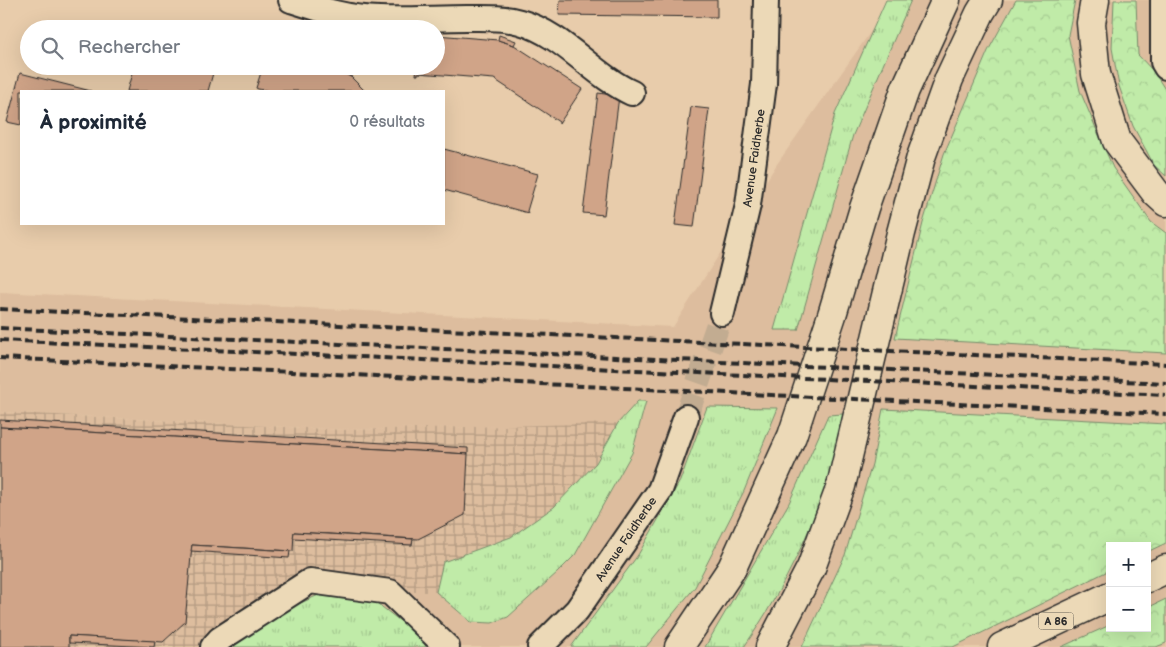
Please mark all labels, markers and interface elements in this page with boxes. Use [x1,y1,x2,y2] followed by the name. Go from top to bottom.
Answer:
[20,20,445,75] search box
[38,34,66,62] icon: search
[78,36,180,59] text: Rechercher
[740,108,769,208] street label: Avenue Faidherbe
[40,110,147,135] text: À proximité
[350,113,425,132] text: 0 résultats
[593,494,660,584] street label: Avenue Faidherbe
[1106,542,1151,632] map controls
[1106,542,1151,587] button: +
[1106,587,1151,632] button: −
[1038,612,1074,630] road number: A 86

